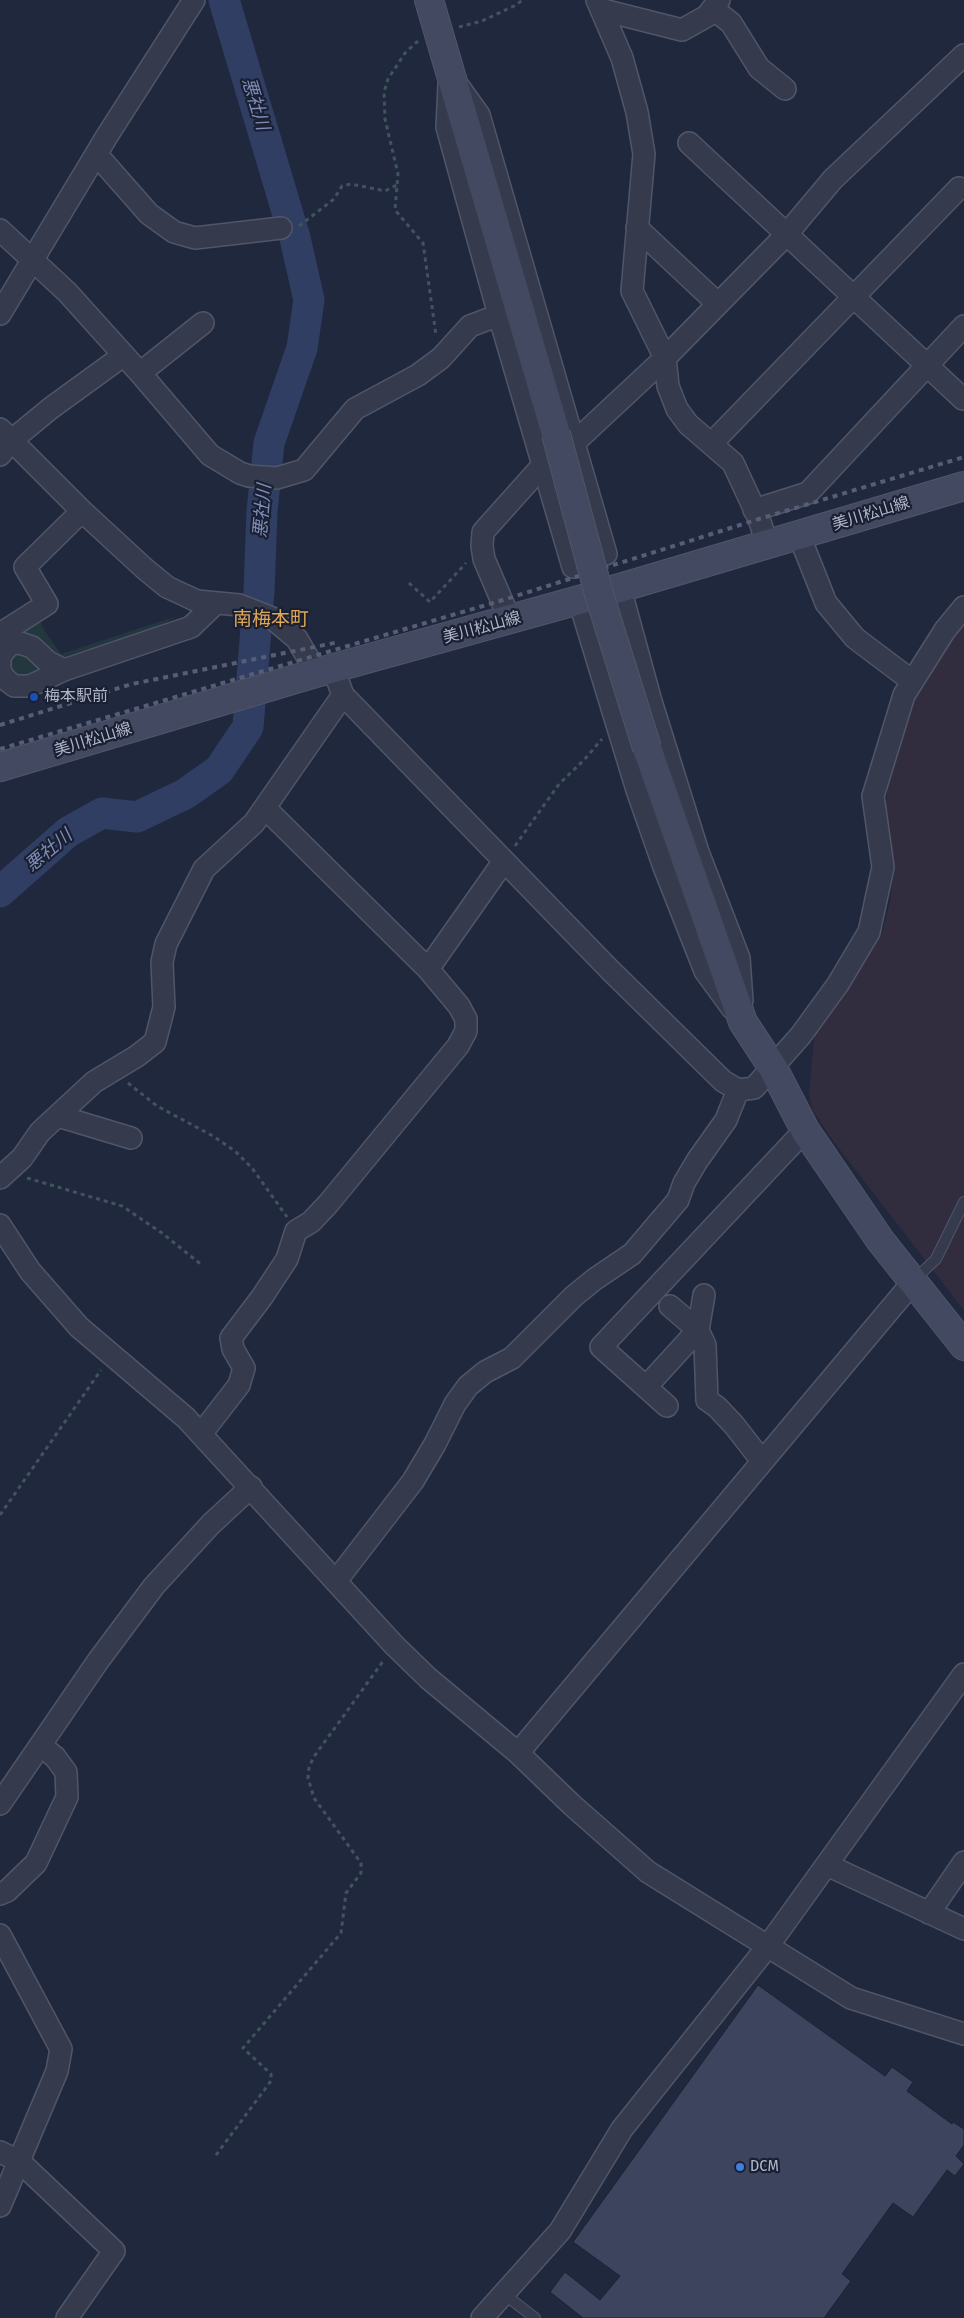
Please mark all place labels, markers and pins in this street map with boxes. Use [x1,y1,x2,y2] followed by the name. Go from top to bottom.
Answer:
[44,687,108,707] place label: 梅本駅前
[28,691,40,703] marker: 梅本駅前
[750,2157,779,2177] place label: DCM
[734,2161,746,2173] marker: DCM

